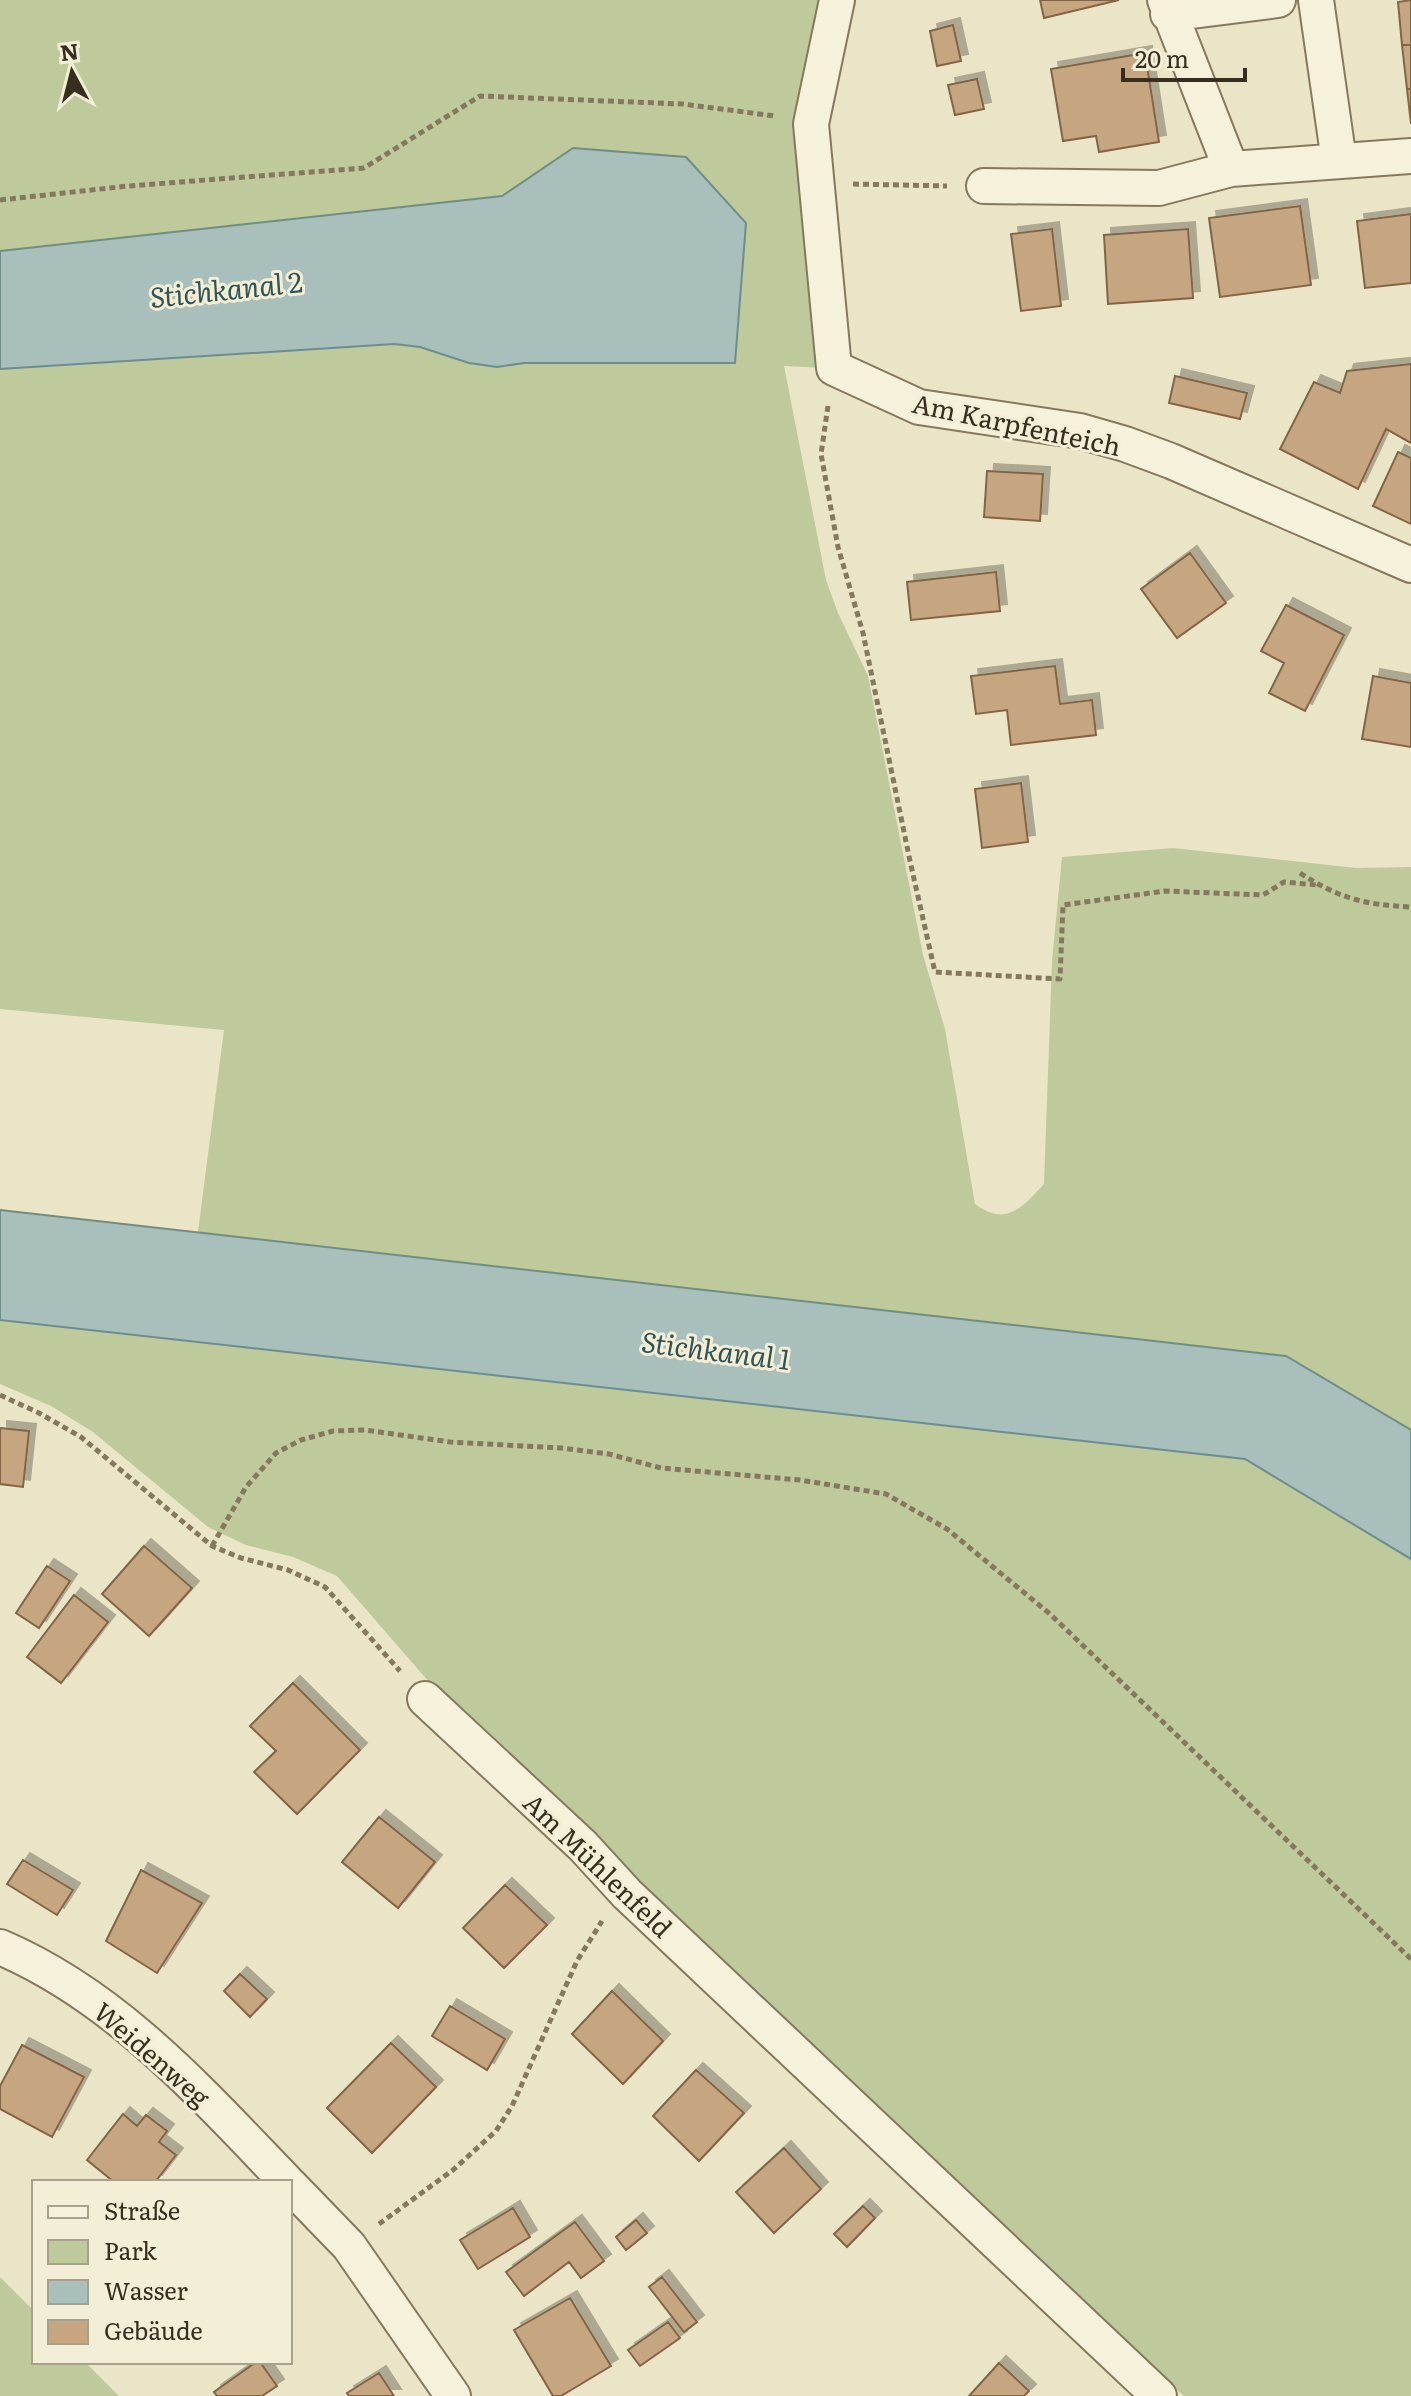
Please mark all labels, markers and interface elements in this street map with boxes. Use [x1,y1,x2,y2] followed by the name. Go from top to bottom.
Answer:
[32,32,112,112] north arrow
[1123,32,1245,82] scale bar
[58,33,81,68] text: N
[1135,40,1189,75] text: 20 m
[148,259,304,317] water label: Stichkanal 2
[909,382,1125,464] street label: Am Karpfenteich
[639,1319,793,1379] water label: Stichkanal 1
[516,1783,682,1945] street label: Am Mühlenfeld
[86,1991,220,2115] street label: Weidenweg
[32,2180,292,2364] legend
[104,2192,180,2227] text: Straße
[104,2232,157,2267] text: Park
[104,2272,188,2307] text: Wasser
[104,2312,203,2347] text: Gebäude

